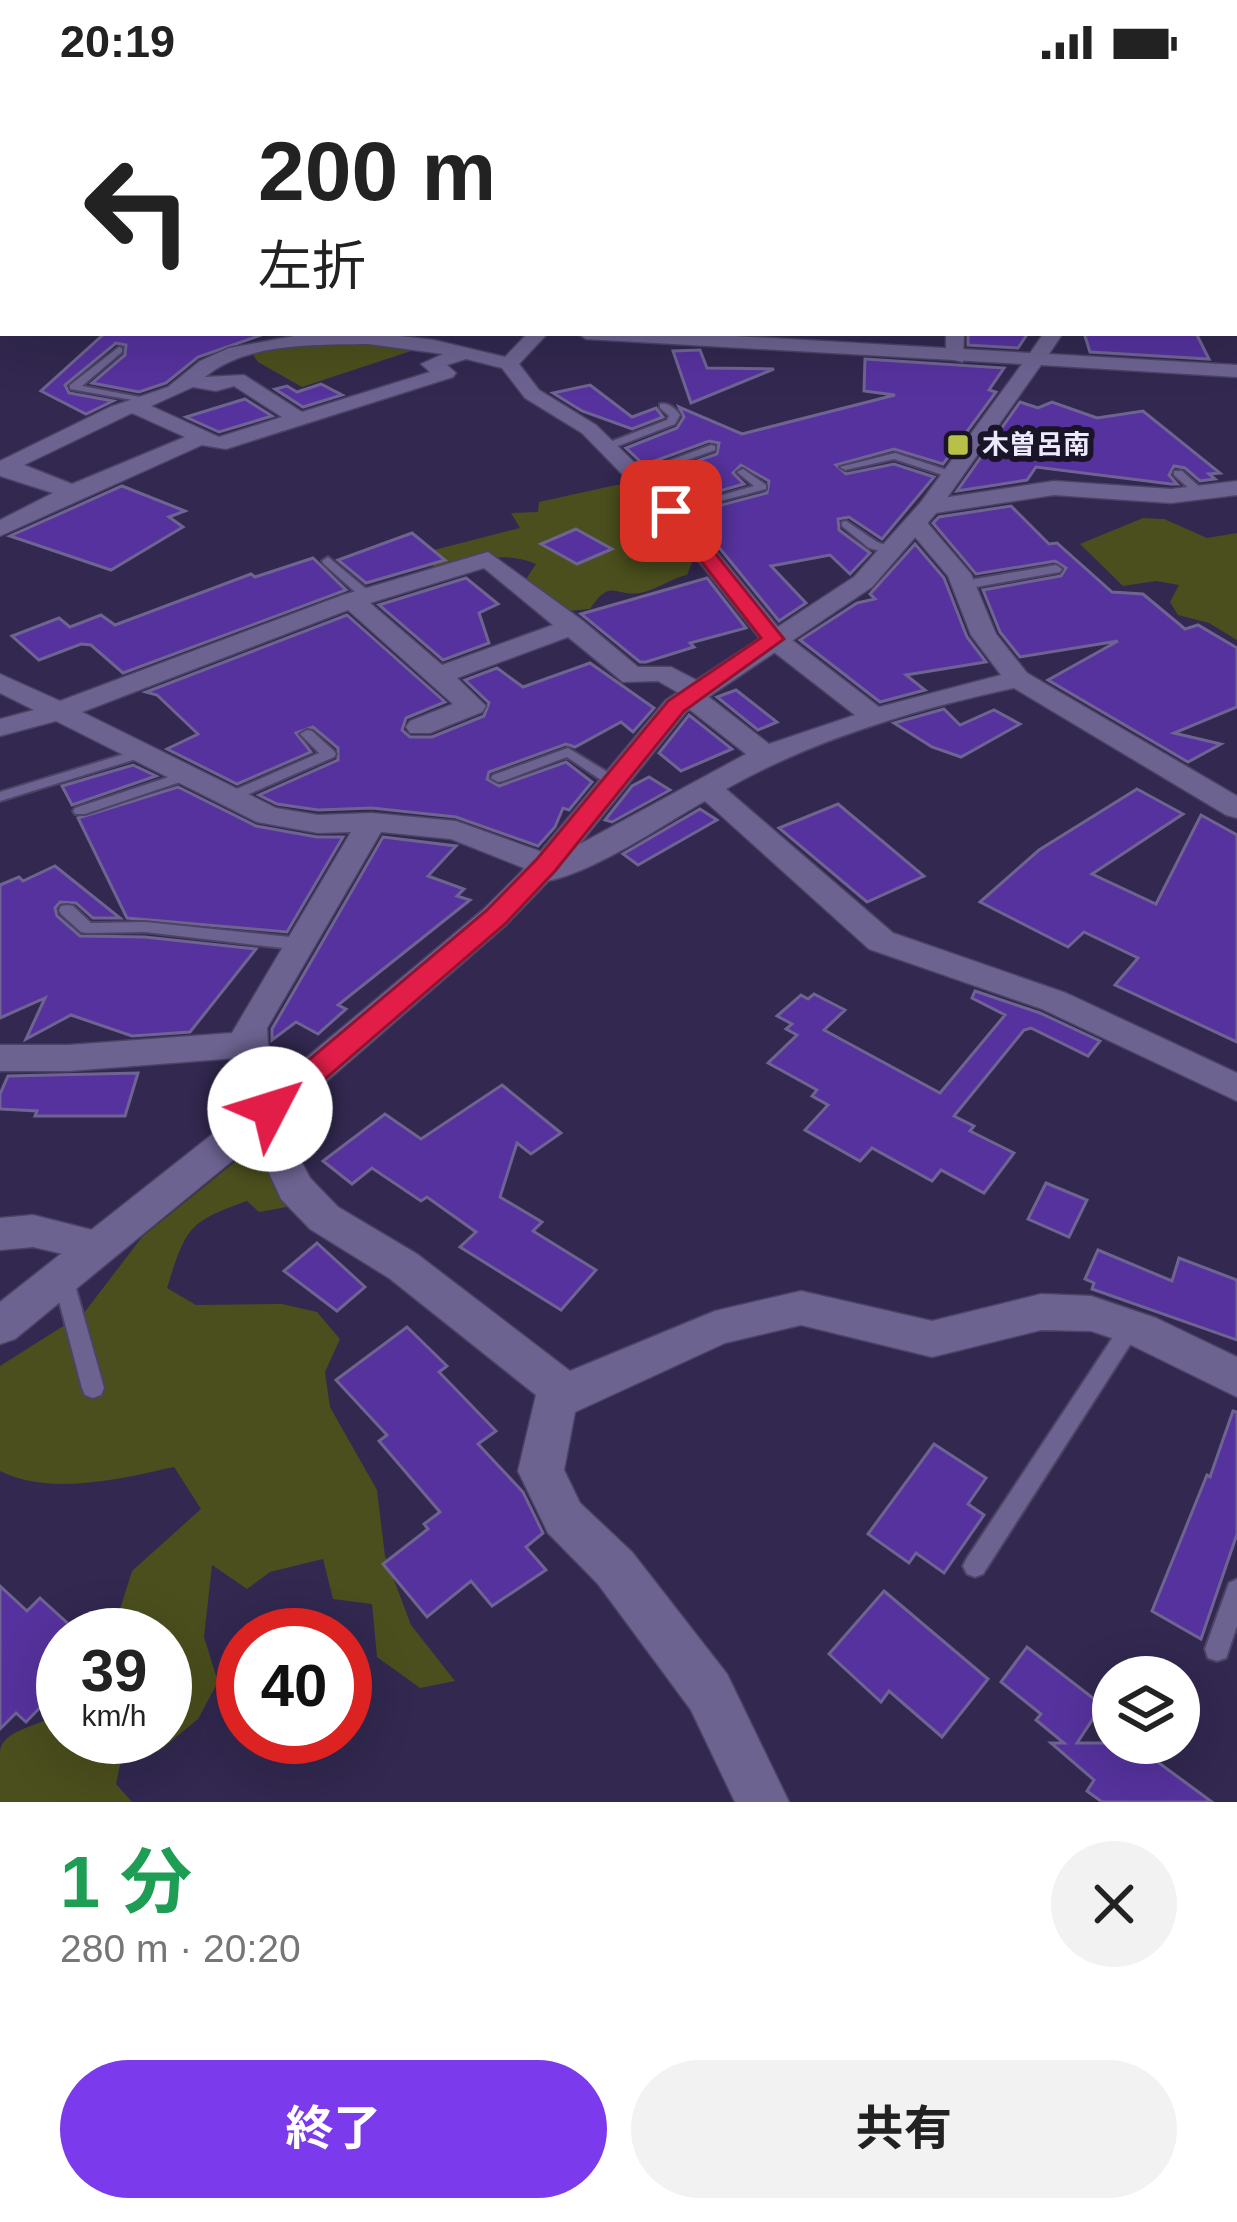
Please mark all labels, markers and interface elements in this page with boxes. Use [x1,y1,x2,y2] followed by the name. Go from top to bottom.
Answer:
[60,16,175,67] text: 20:19
[258,124,496,218] text: 200 m
[60,132,216,288] icon: left
[258,236,366,296] text: 左折
[982,430,1090,460] place label: 木曽呂南
[945,432,971,458] marker: 木曽呂南
[620,460,722,562] pin
[638,478,704,544] icon: arrive
[207,1046,333,1172] position arrow
[216,1608,372,1764] speed limit sign: 40
[81,1637,147,1704] text: 39
[1092,1656,1200,1764] map controls
[1092,1656,1200,1764] button: layers
[81,1699,147,1732] text: km/h
[1051,1841,1177,1967] button: close
[60,1842,192,1922] text: 1 分
[60,1927,301,1970] text: 280 m · 20:20
[60,2060,607,2198] button: 終了
[631,2060,1177,2198] button: 共有

